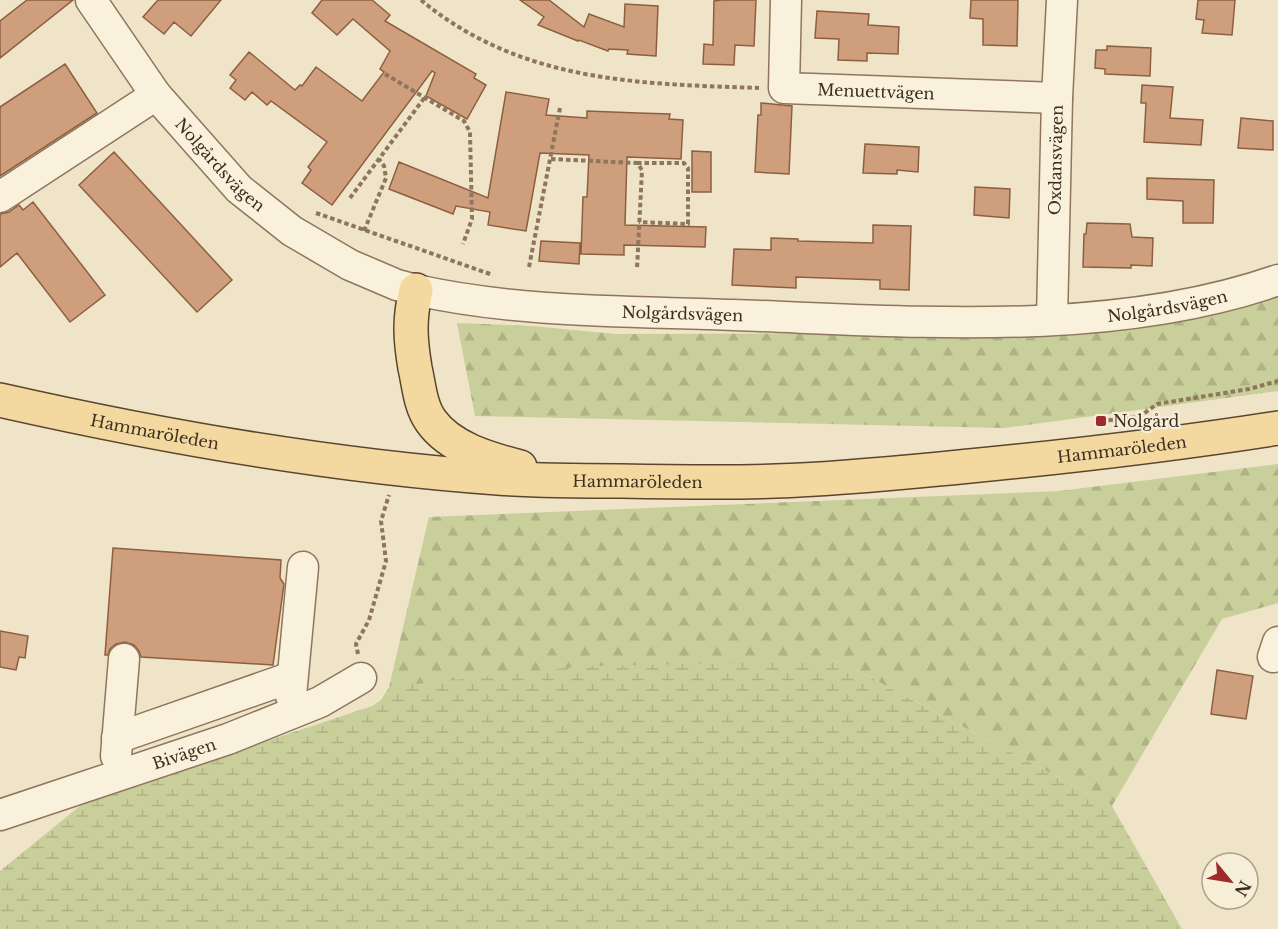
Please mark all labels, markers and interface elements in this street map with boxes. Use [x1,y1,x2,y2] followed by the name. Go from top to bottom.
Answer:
[817,79,935,104] street label: Menuettvägen
[1044,105,1067,215] street label: Oxdansvägen
[171,114,269,216] street label: Nolgårdsvägen
[1106,286,1230,326] street label: Nolgårdsvägen
[621,302,744,325] street label: Nolgårdsvägen
[89,410,220,453] street label: Hammaröleden
[1113,411,1180,431] place label: Nolgård
[1094,414,1108,428] marker: Nolgård
[1056,431,1188,467] street label: Hammaröleden
[572,471,703,492] street label: Hammaröleden
[150,734,218,774] street label: Bivägen
[1200,851,1260,911] north arrow
[1231,877,1255,900] text: N

